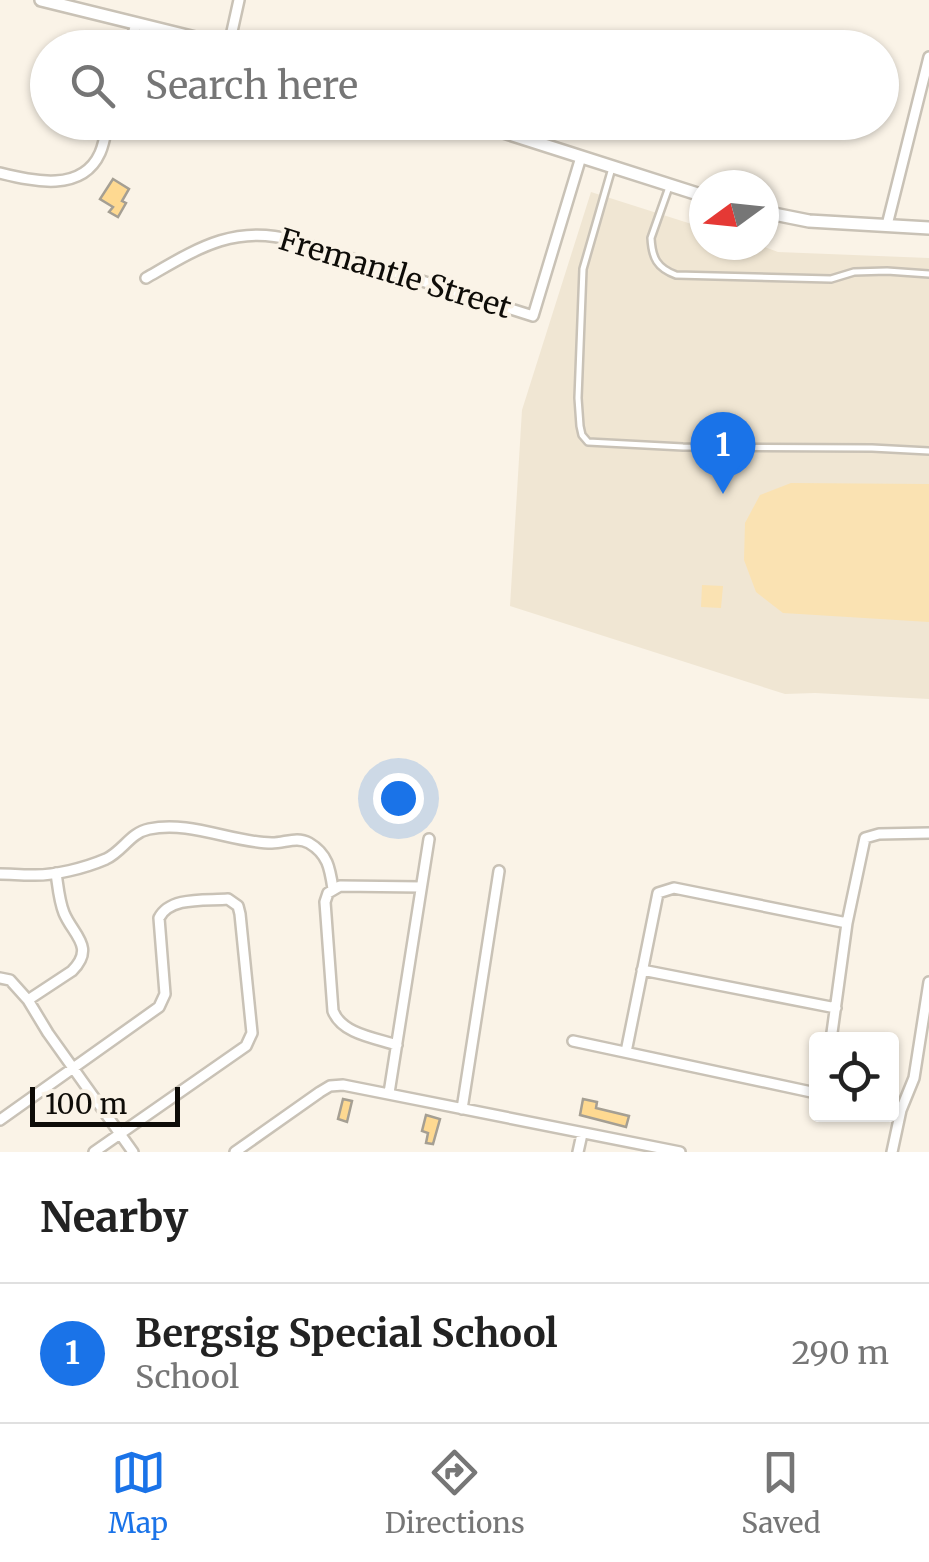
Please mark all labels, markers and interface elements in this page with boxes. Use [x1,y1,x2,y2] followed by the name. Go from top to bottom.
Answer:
[30,30,899,140] search box
[65,58,120,113] icon: search
[145,62,358,109] text: Search here
[689,170,779,260] north arrow
[275,220,516,326] street label: Fremantle Street
[690,412,756,494] pin: 1
[373,773,424,824] your location
[809,1032,899,1122] map controls
[809,1032,899,1122] button: locate
[30,1082,180,1126] scale bar
[45,1086,127,1122] text: 100 m
[40,1191,188,1243] text: Nearby
[135,1310,558,1357] text: Bergsig Special School
[65,1333,80,1373] text: 1
[791,1333,889,1373] text: 290 m
[135,1357,239,1397] text: School
[108,1445,168,1541] tab: Map
[385,1445,525,1541] tab: Directions
[741,1445,821,1541] tab: Saved

